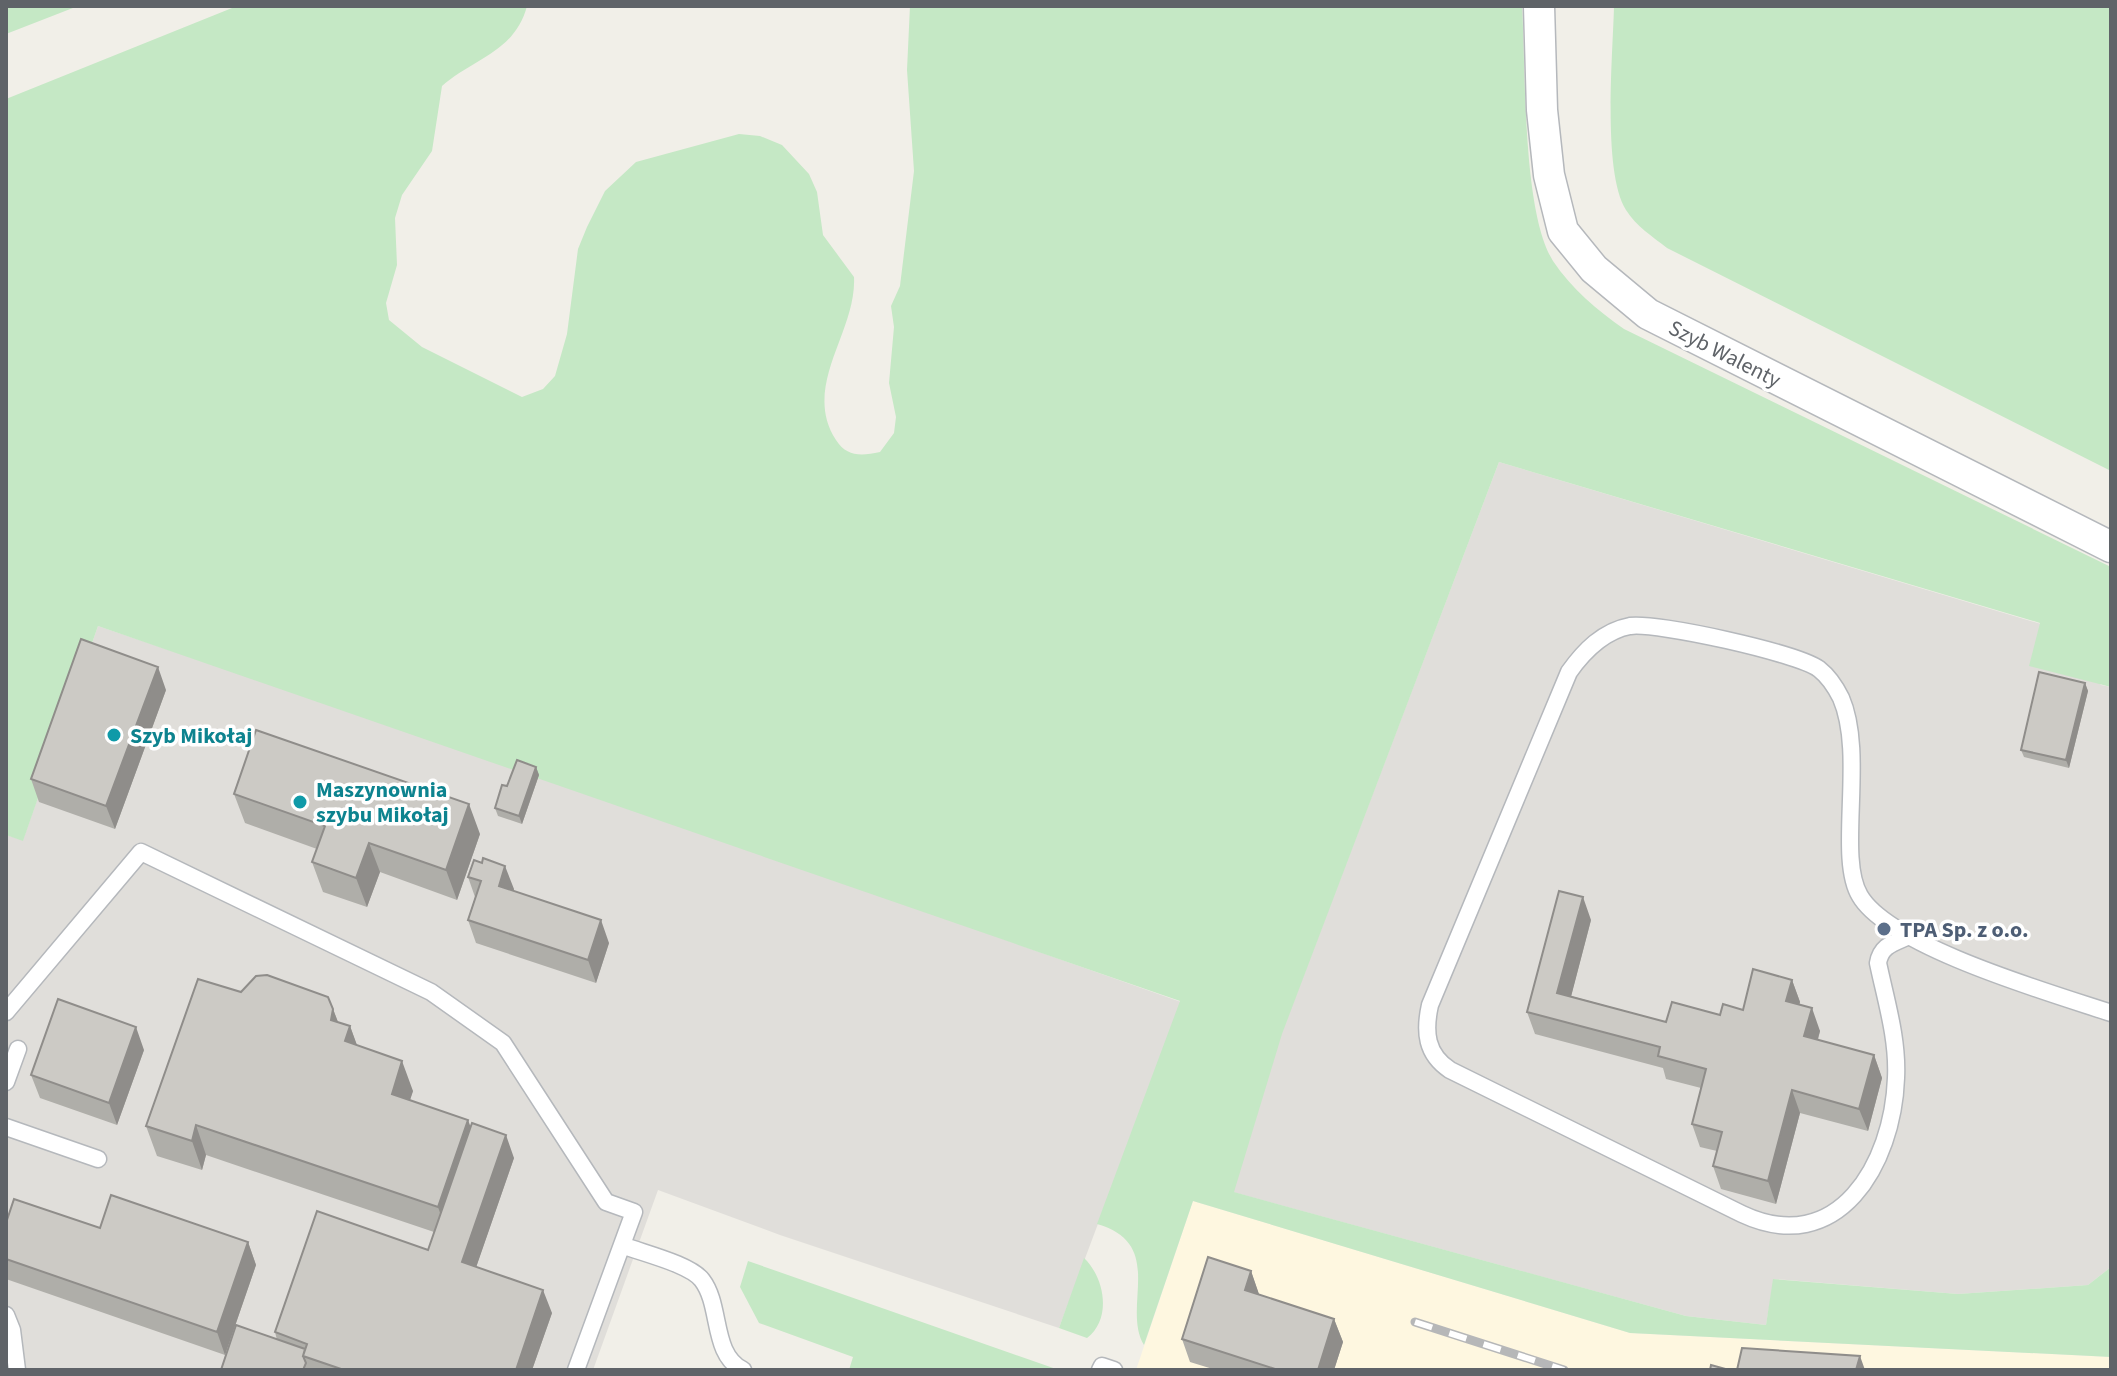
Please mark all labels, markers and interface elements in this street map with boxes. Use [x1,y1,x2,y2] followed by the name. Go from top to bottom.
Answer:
[1663,312,1787,396] street label: Szyb Walenty
[130,720,252,752] place label: Szyb Mikołaj
[105,726,123,744] marker: Szyb Mikołaj
[316,774,449,831] place label: Maszynownia szybu Mikołaj
[291,793,309,811] marker: Maszynownia szybu Mikołaj
[1900,914,2029,946] place label: TPA Sp. z o.o.
[1875,920,1893,938] marker: TPA Sp. z o.o.

